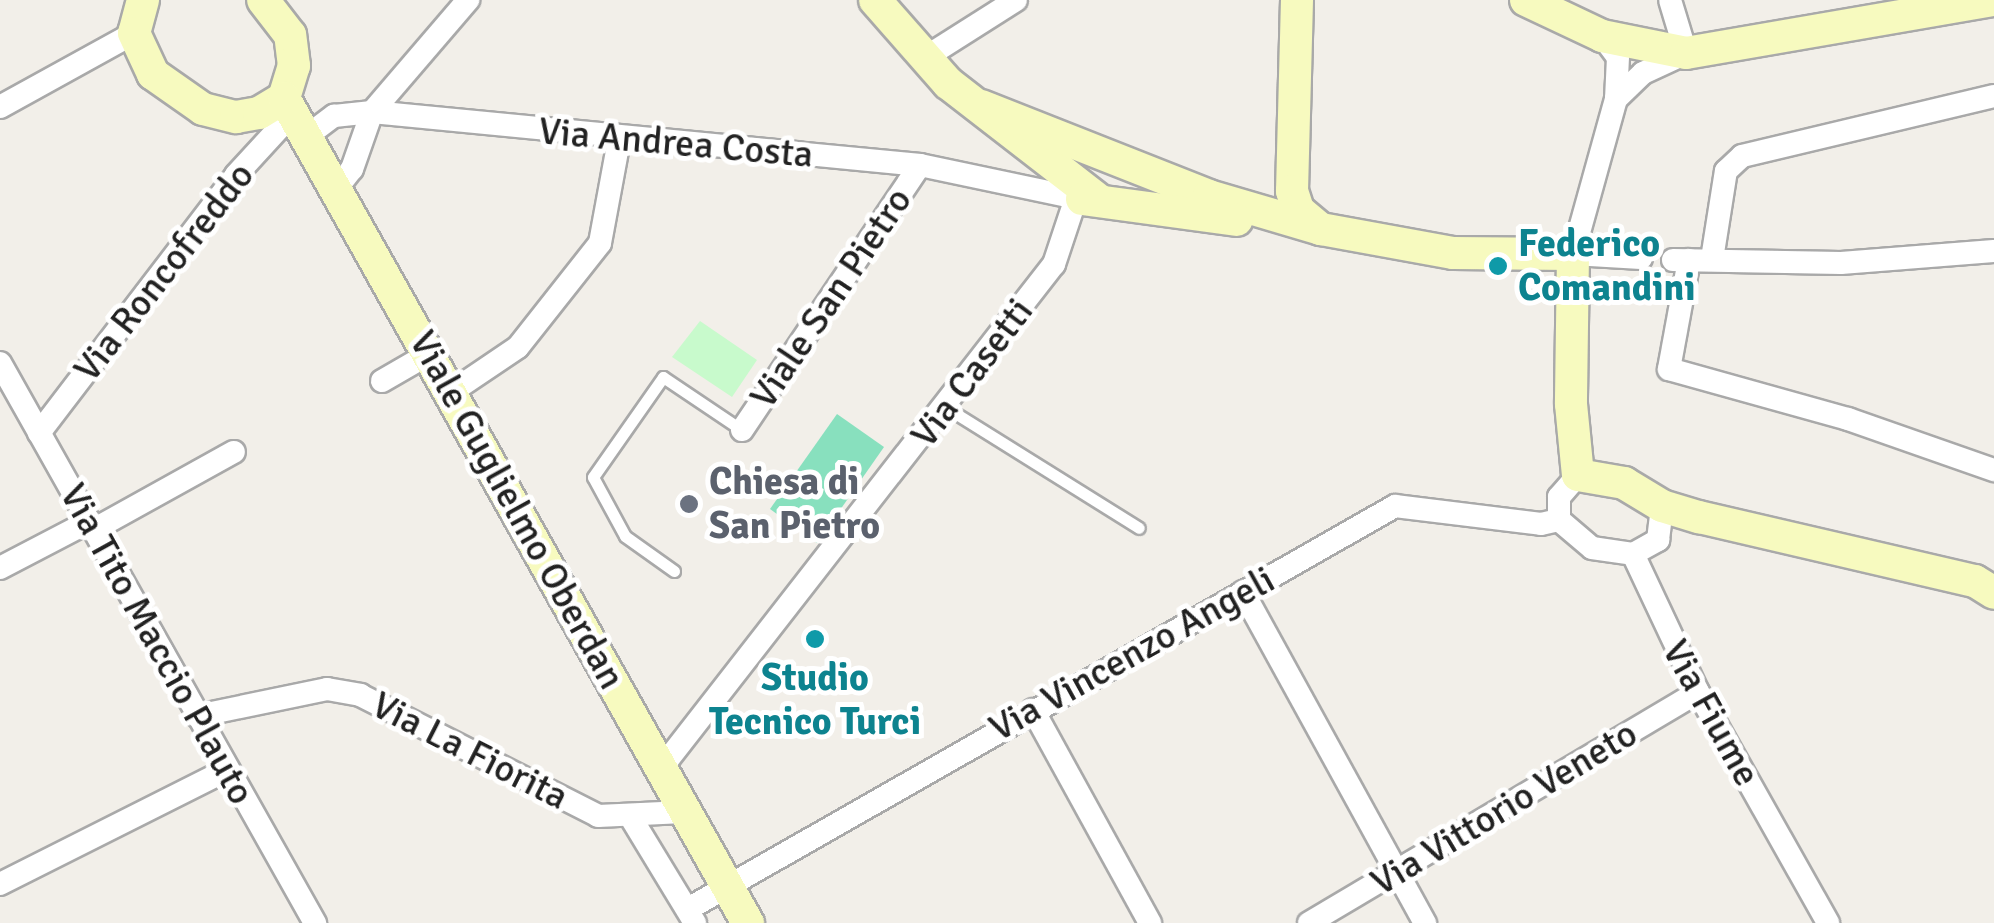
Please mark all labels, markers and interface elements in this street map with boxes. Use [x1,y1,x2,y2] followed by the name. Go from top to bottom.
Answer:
[537,108,815,178] street label: Via Andrea Costa
[64,153,264,391] street label: Via Roncofreddo
[740,179,922,417] street label: Viale San Pietro
[1518,221,1696,310] place label: Federico Comandini
[1487,255,1509,277] marker: Federico Comandini
[901,290,1043,456] street label: Via Casetti
[399,323,635,697] street label: Viale Guglielmo Oberdan
[709,459,880,548] place label: Chiesa di San Pietro
[50,476,264,812] street label: Via Tito Maccio Plauto
[678,493,700,515] marker: Chiesa di San Pietro
[981,557,1283,751] street label: Via Vincenzo Angeli
[804,628,826,650] marker: Studio Tecnico Turci
[1652,632,1770,794] street label: Via Fiume
[709,655,921,744] place label: Studio Tecnico Turci
[364,682,576,820] street label: Via La Fiorita
[1363,711,1645,905] street label: Via Vittorio Veneto

